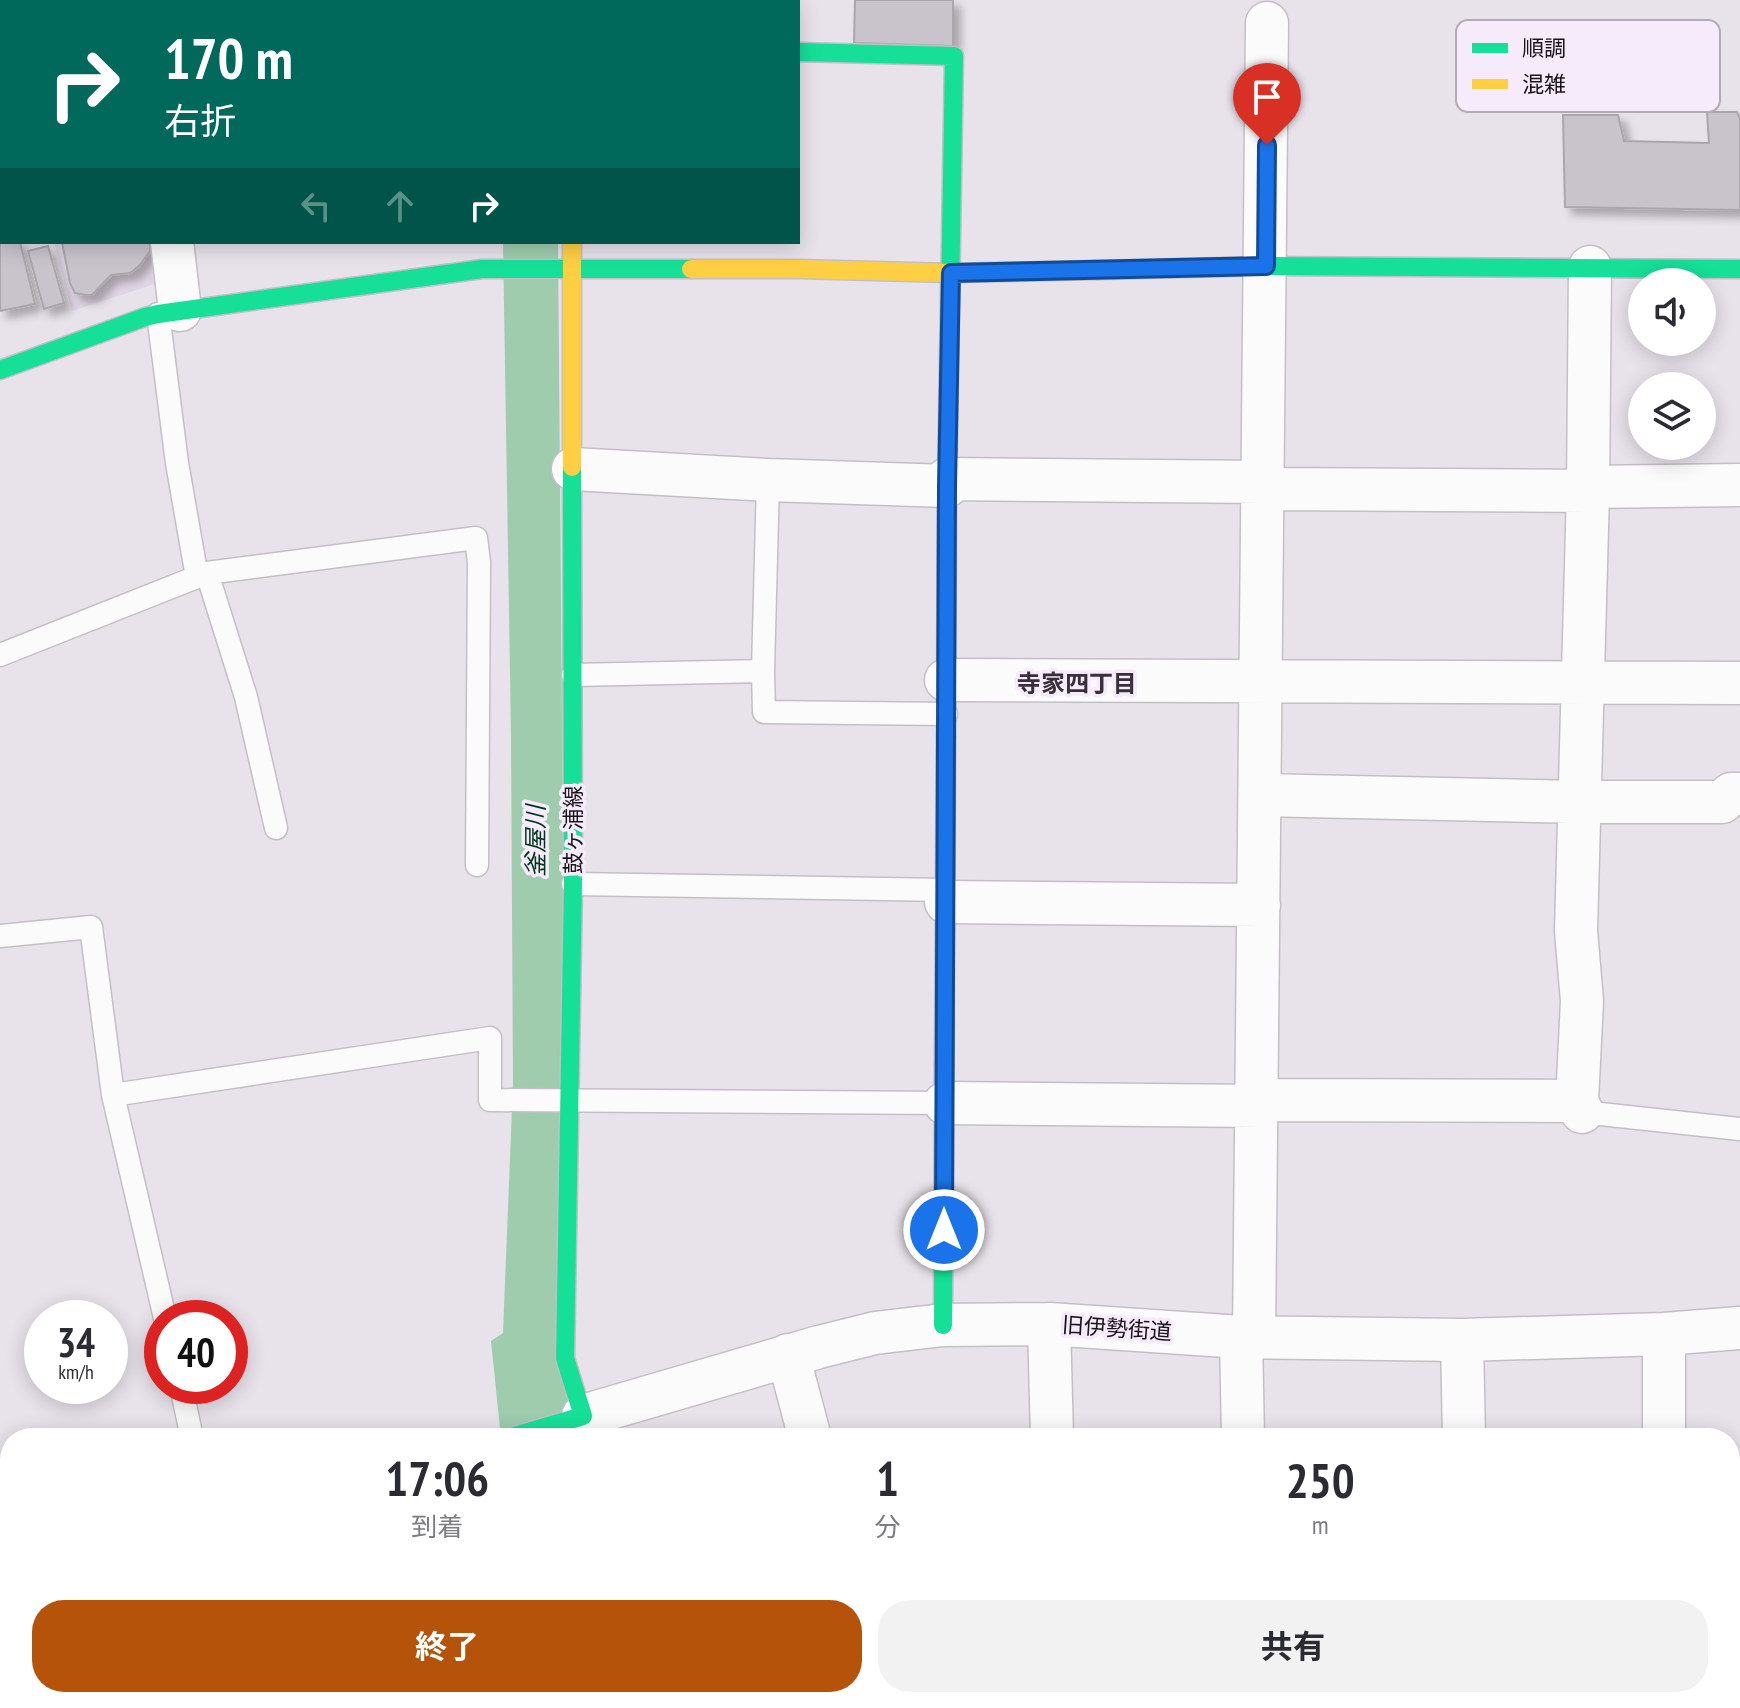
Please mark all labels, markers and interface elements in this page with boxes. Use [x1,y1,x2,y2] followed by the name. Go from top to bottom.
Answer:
[1456,20,1720,112] legend
[164,22,293,94] text: 170 m
[32,32,136,136] icon: right
[1522,34,1566,62] text: 順調
[1233,63,1301,145] pin
[1522,70,1566,98] text: 混雑
[1245,75,1289,119] icon: arrive
[164,97,236,144] text: 右折
[294,184,338,228] icon: left
[378,184,422,228] icon: ahead
[462,184,506,228] icon: right
[1628,268,1716,460] map controls
[1628,268,1716,356] button: sound
[1628,372,1716,460] button: layers
[1017,668,1137,699] district label: 寺家四丁目
[559,786,587,874] street label: 鼓ヶ浦線
[520,802,551,877] water label: 釜屋川
[902,1188,986,1272] position arrow
[144,1300,248,1404] speed limit sign: 40
[1061,1310,1173,1346] street label: 旧伊勢街道
[57,1316,95,1368] text: 34
[58,1359,94,1385] text: km/h
[385,1447,489,1509] text: 17:06
[876,1447,899,1509] text: 1
[1286,1449,1355,1511] text: 250
[1312,1508,1329,1541] text: m
[411,1510,463,1543] text: 到着
[874,1510,901,1543] text: 分
[32,1600,862,1692] button: 終了
[878,1600,1708,1692] button: 共有

